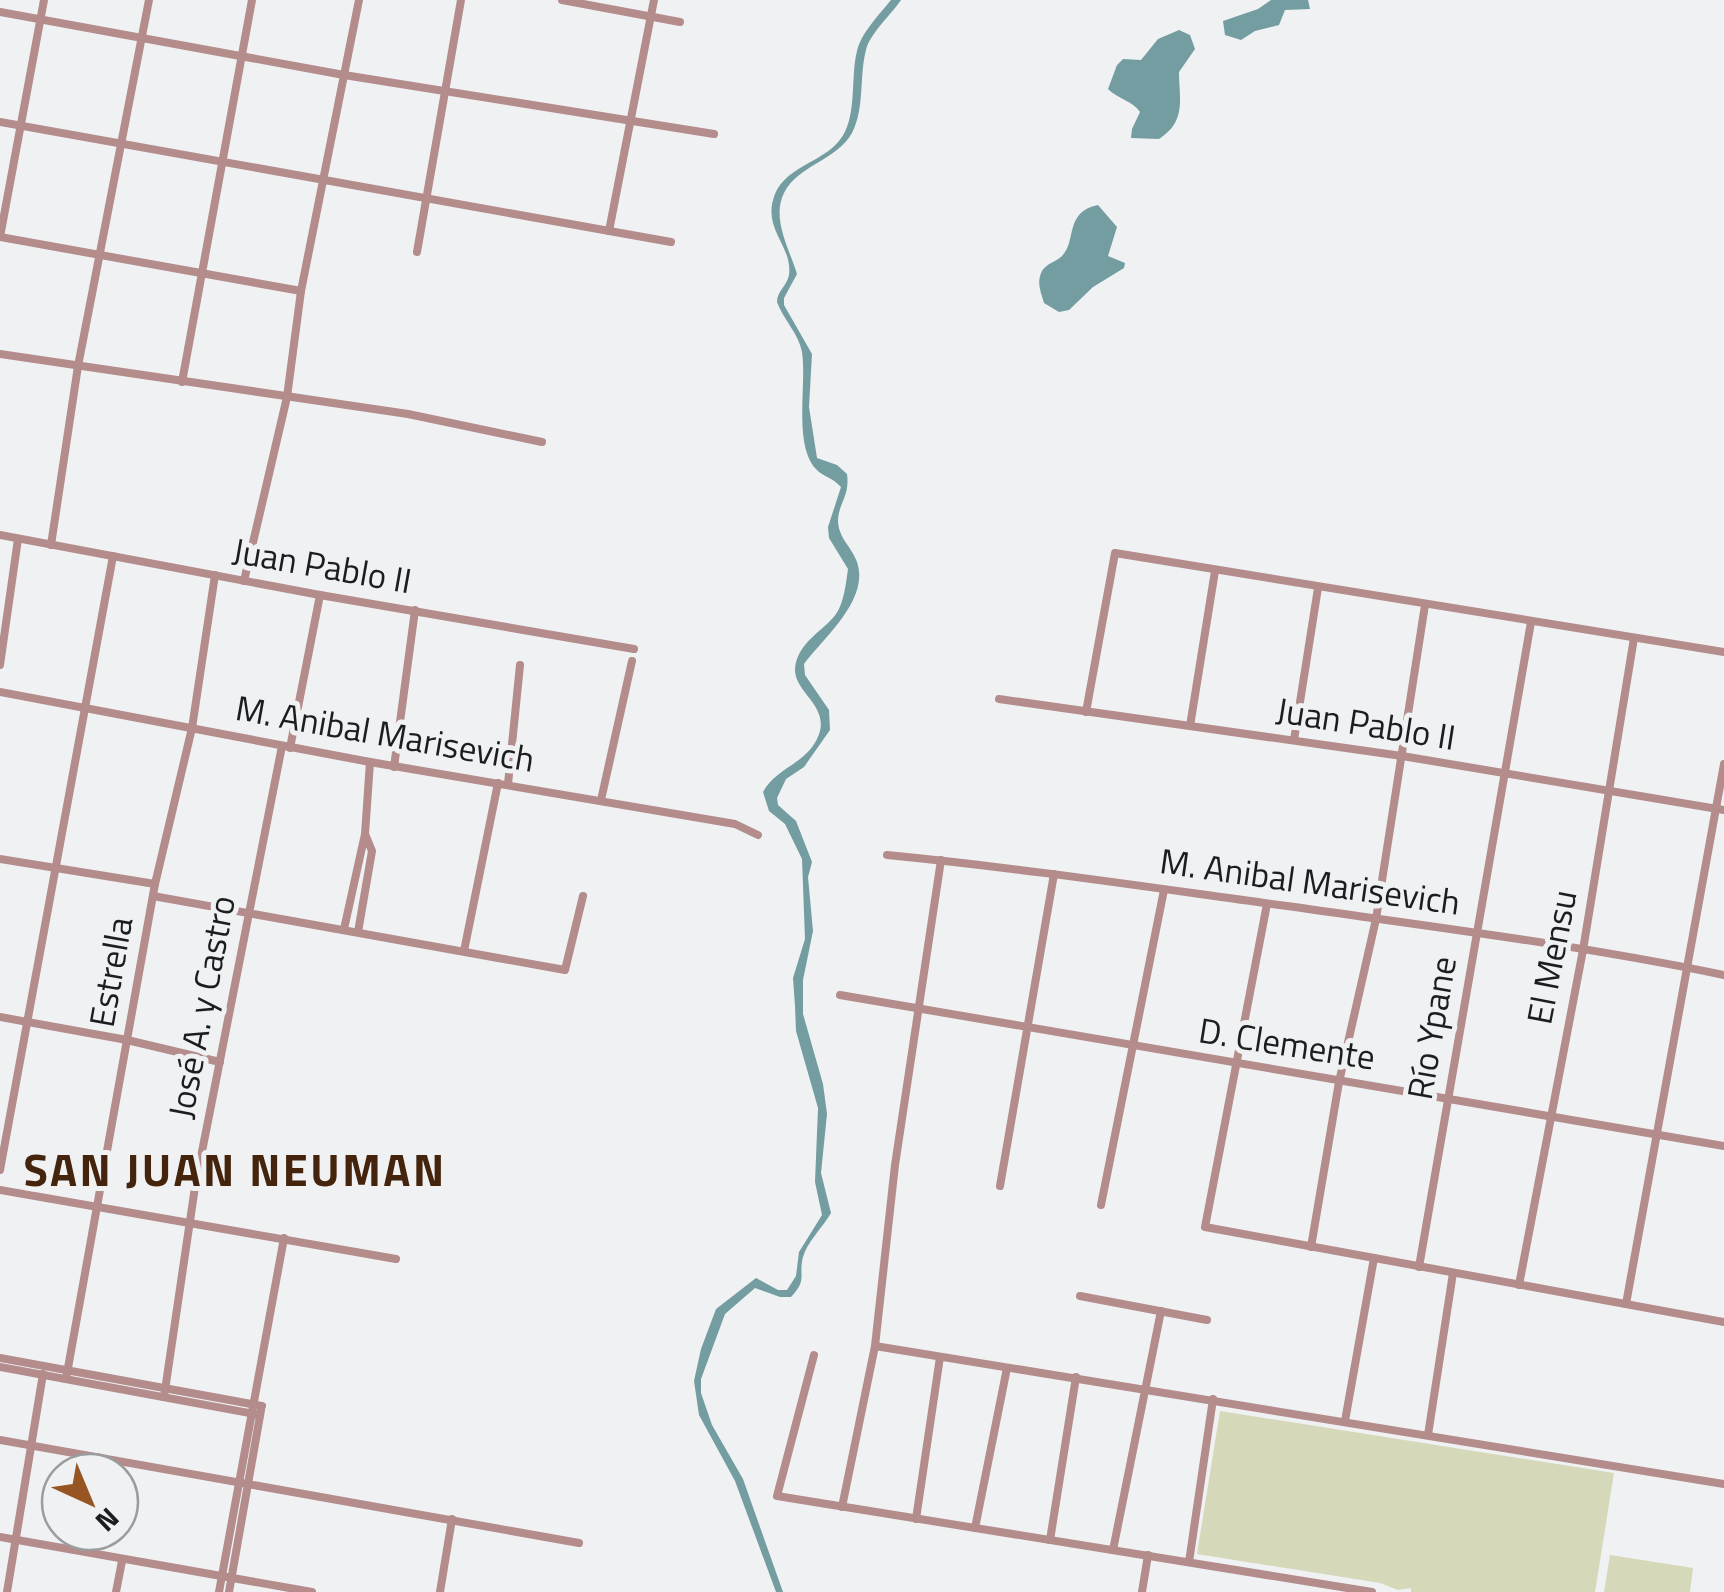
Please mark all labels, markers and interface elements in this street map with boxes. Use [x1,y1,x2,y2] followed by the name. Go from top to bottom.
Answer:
[228,523,416,607] street label: Juan Pablo II
[231,680,539,786] street label: M. Anibal Marisevich
[1273,682,1460,764] street label: Juan Pablo II
[1157,833,1464,929] street label: M. Anibal Marisevich
[1512,885,1590,1029] street label: El Mensu
[153,891,249,1123] street label: José A. y Castro
[74,912,146,1031] street label: Estrella
[1392,952,1470,1104] street label: Río Ypane
[1195,1002,1379,1084] street label: D. Clemente
[23,1135,447,1203] district label: SAN JUAN NEUMAN
[40,1452,140,1552] north arrow
[86,1498,130,1543] text: N

